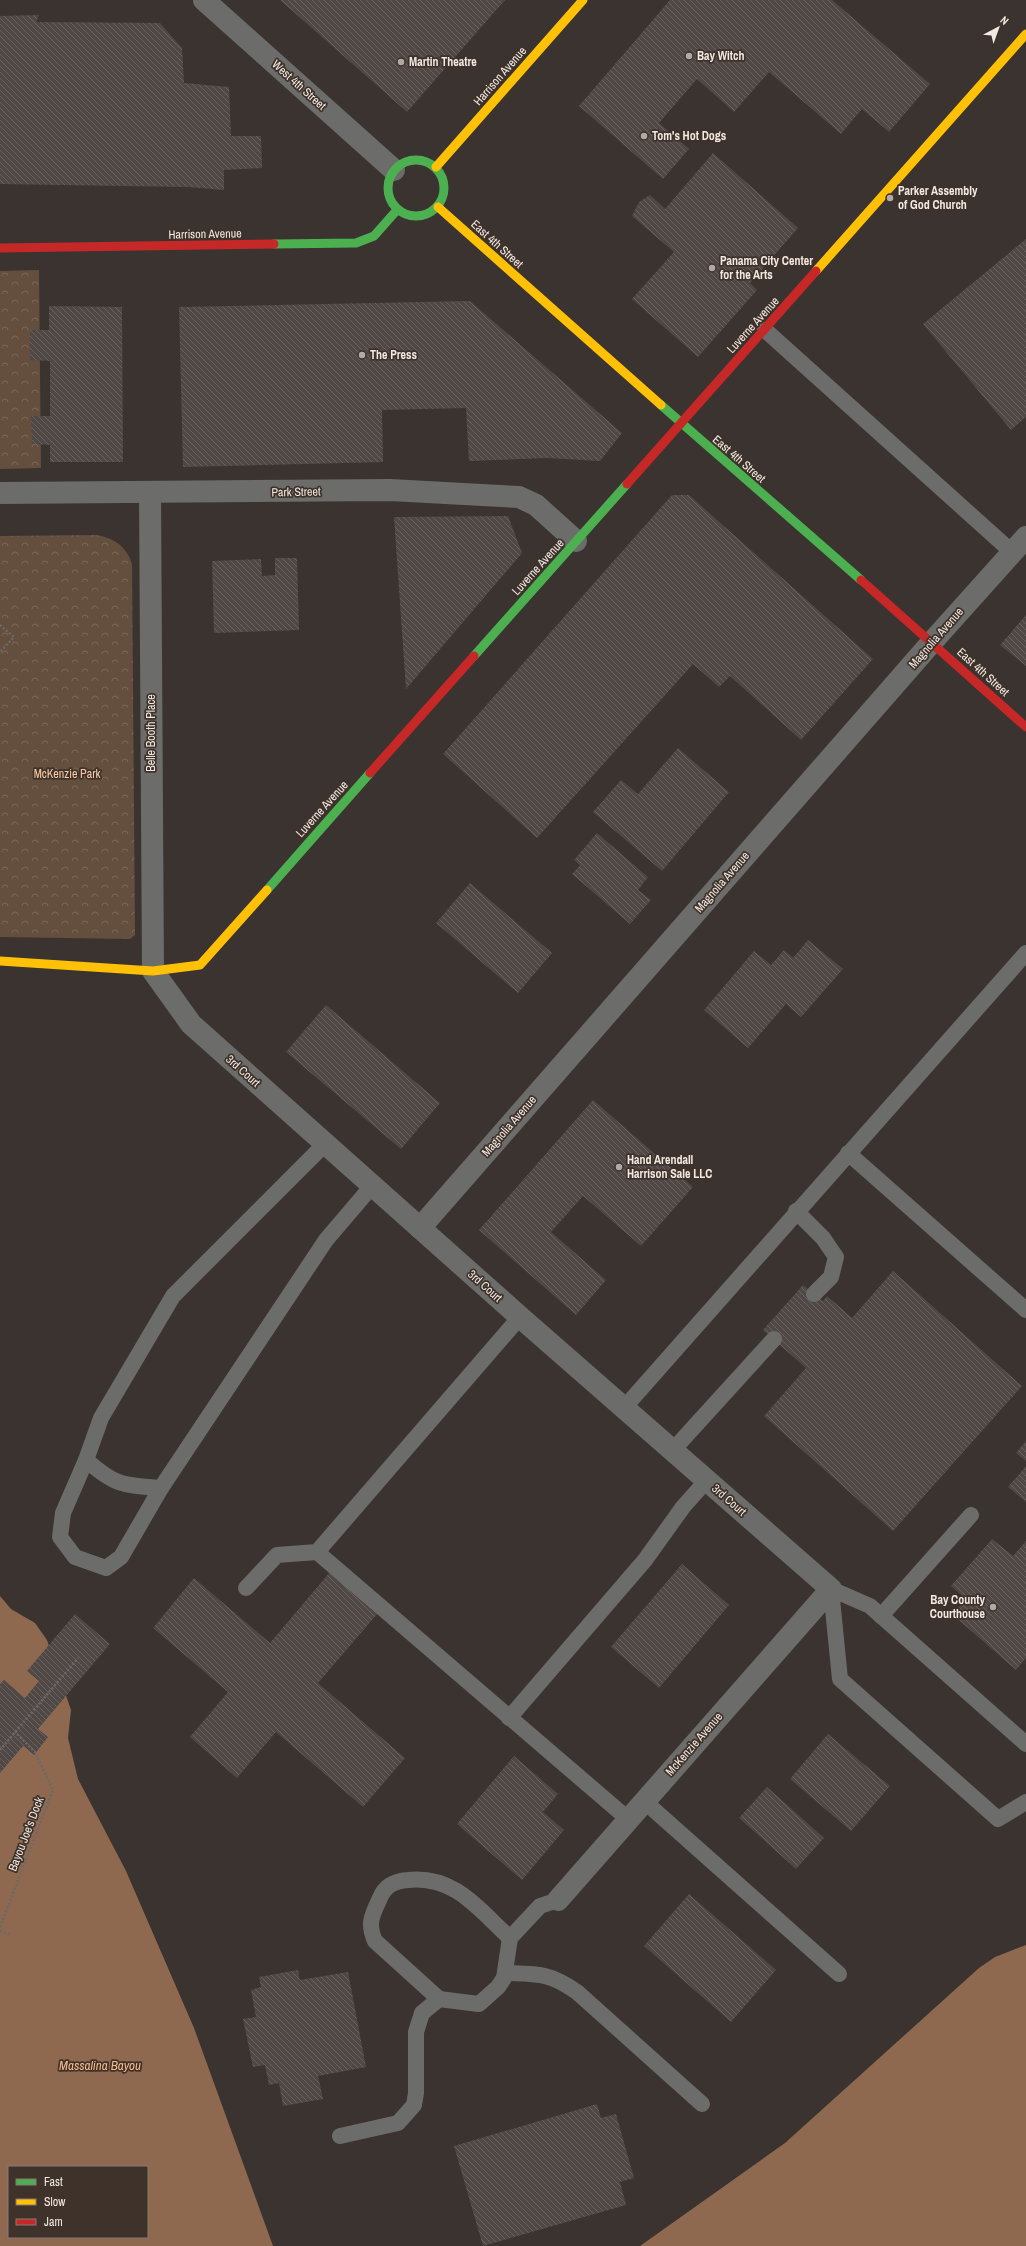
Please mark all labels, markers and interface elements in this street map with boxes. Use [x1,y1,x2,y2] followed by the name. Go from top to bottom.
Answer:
[978,8,1018,48] north arrow
[998,13,1012,28] text: N
[470,43,530,109] street label: Harrison Avenue
[697,48,744,64] place label: Bay Witch
[684,51,694,61] marker: Bay Witch
[409,54,477,70] place label: Martin Theatre
[269,56,330,114] street label: West 4th Street
[396,57,406,67] marker: Martin Theatre
[652,128,727,144] place label: Tom's Hot Dogs
[639,131,649,141] marker: Tom's Hot Dogs
[898,183,978,213] place label: Parker Assembly of God Church
[885,193,895,203] marker: Parker Assembly of God Church
[467,216,527,272] street label: East 4th Street
[168,225,242,243] street label: Harrison Avenue
[720,253,813,283] place label: Panama City Center for the Arts
[707,263,717,273] marker: Panama City Center for the Arts
[723,293,783,357] street label: Luverne Avenue
[370,347,418,363] place label: The Press
[357,350,367,360] marker: The Press
[709,432,769,487] street label: East 4th Street
[271,484,321,500] street label: Park Street
[508,535,568,599] street label: Luverne Avenue
[905,604,967,672] street label: Magnolia Avenue
[953,644,1013,700] street label: East 4th Street
[143,694,159,772] street label: Belle Booth Place
[34,766,100,782] park label: McKenzie Park
[292,777,352,841] street label: Luverne Avenue
[691,848,753,916] street label: Magnolia Avenue
[222,1051,264,1091] street label: 3rd Court
[478,1092,540,1160] street label: Magnolia Avenue
[627,1152,712,1182] place label: Hand Arendall Harrison Sale LLC
[614,1162,624,1172] marker: Hand Arendall Harrison Sale LLC
[464,1266,506,1306] street label: 3rd Court
[708,1481,750,1520] street label: 3rd Court
[930,1592,986,1622] place label: Bay County Courthouse
[988,1602,998,1612] marker: Bay County Courthouse
[662,1709,726,1779] street label: McKenzie Avenue
[4,1794,48,1873] street label: Bayou Joe's Dock
[59,2057,141,2074] water label: Massalina Bayou
[8,2166,148,2238] legend
[44,2174,63,2190] text: Fast
[44,2194,66,2210] text: Slow
[44,2214,63,2230] text: Jam

